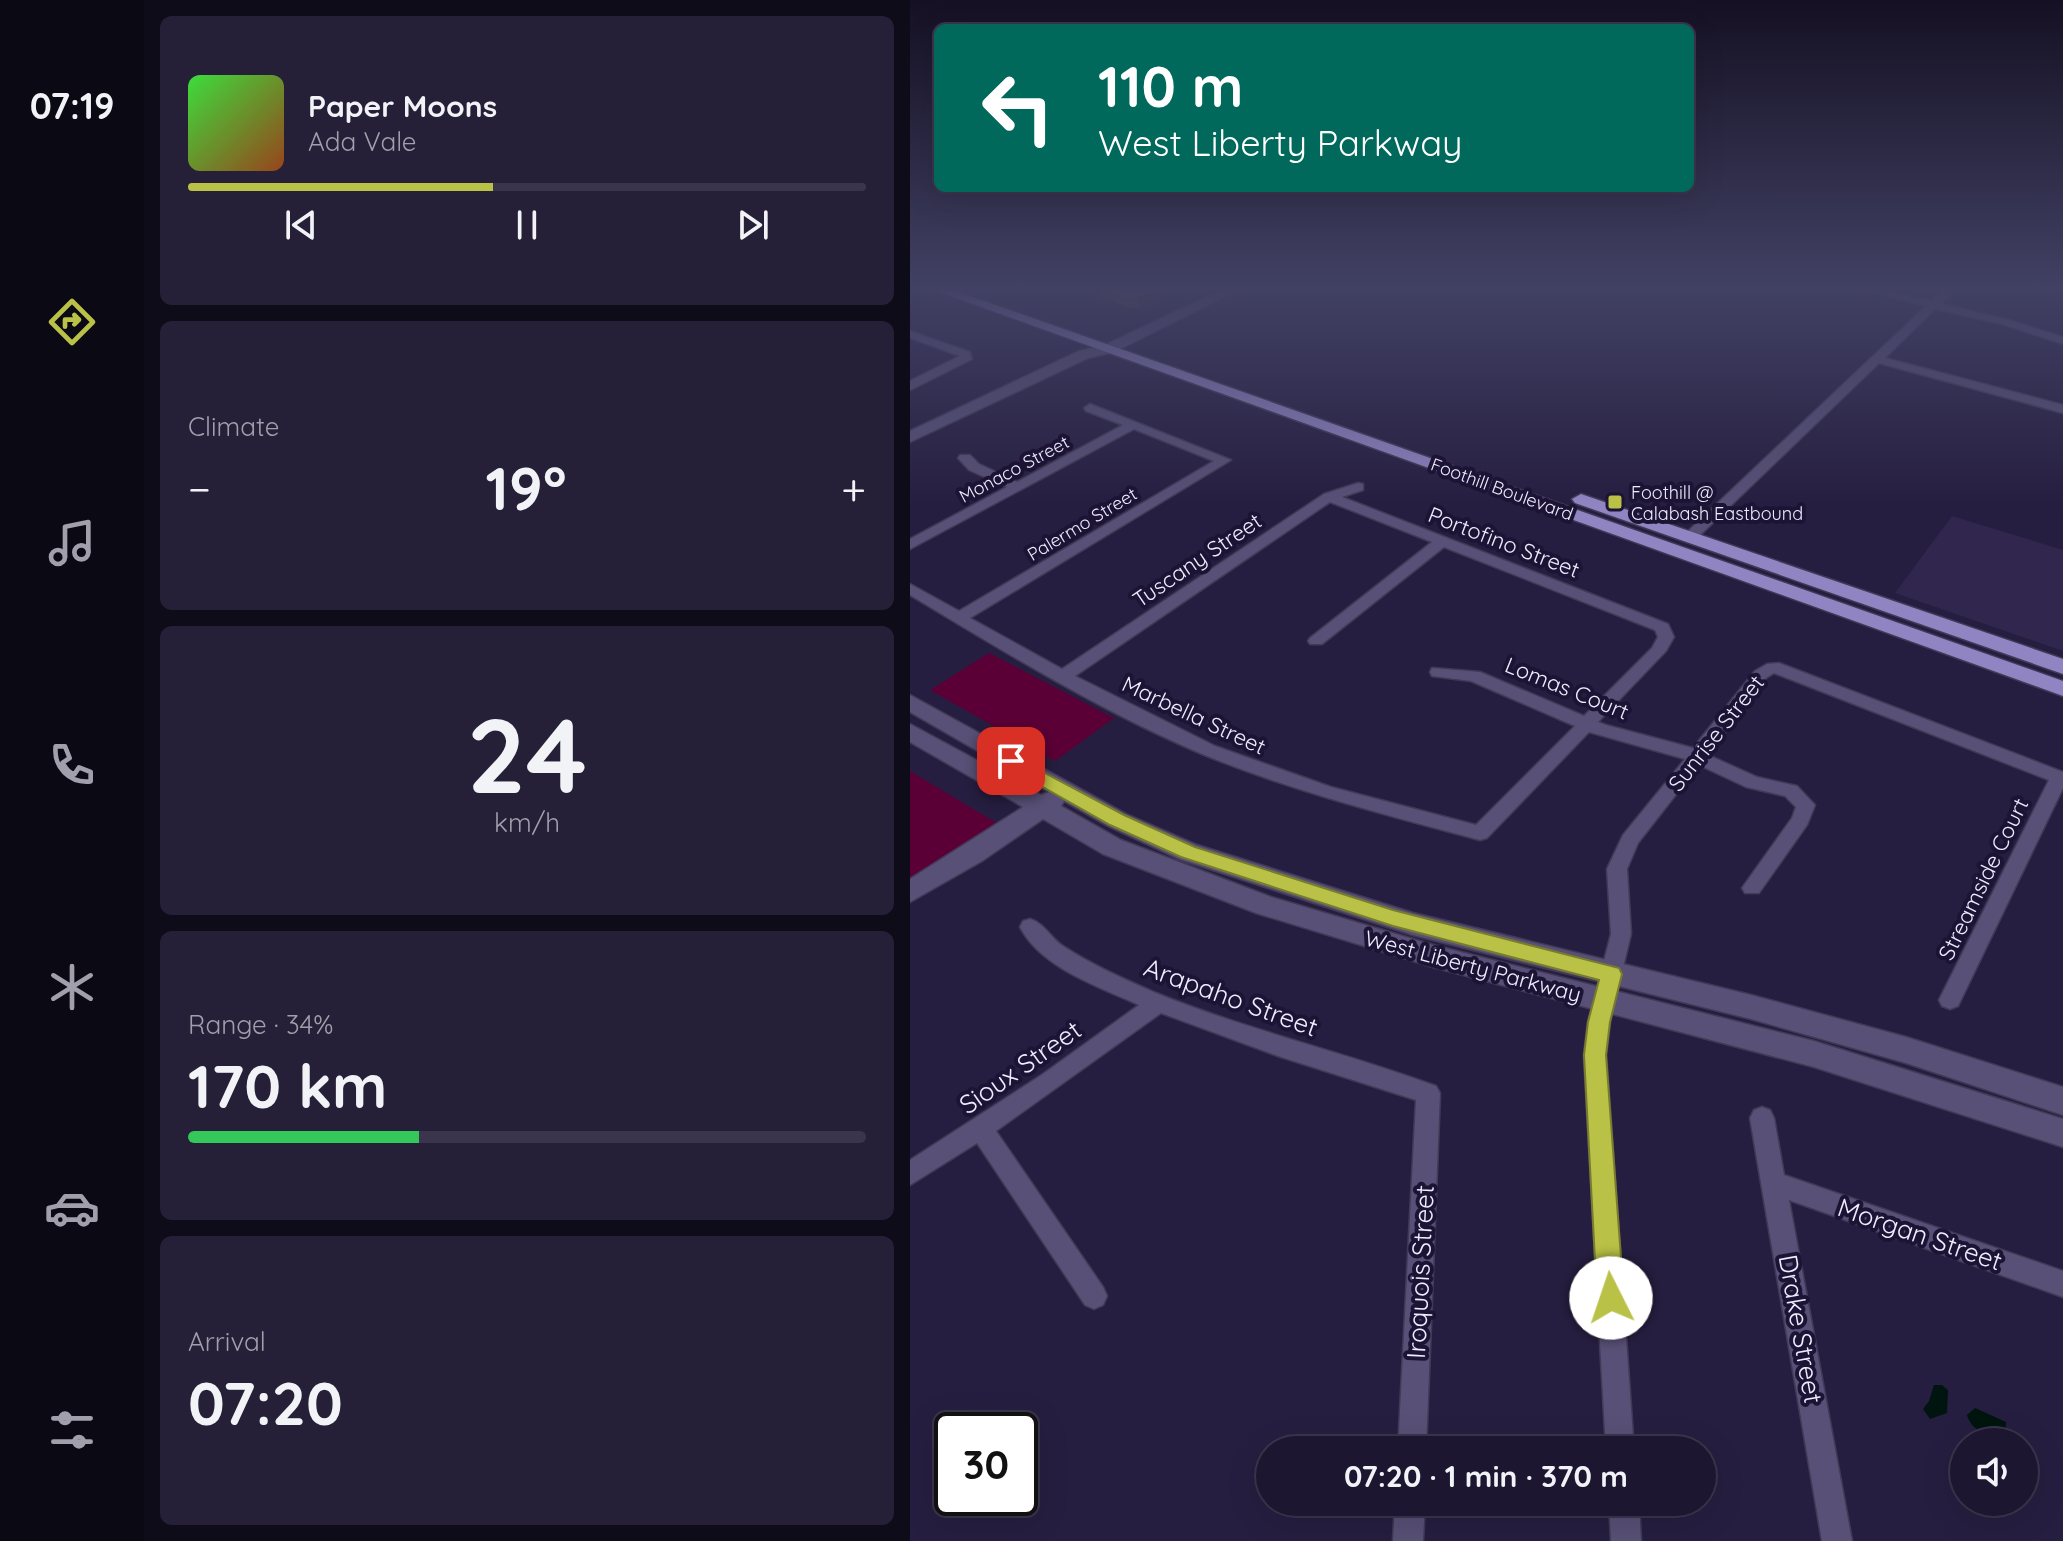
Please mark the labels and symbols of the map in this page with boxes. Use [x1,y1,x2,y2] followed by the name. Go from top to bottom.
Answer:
[955,430,1073,508] street label: Monaco Street
[1428,453,1576,525] street label: Foothill Boulevard
[1631,481,1803,525] place label: Foothill @ Calabash Eastbound
[1023,482,1141,566] street label: Palermo Street
[1606,493,1624,511] marker: Foothill @ Calabash Eastbound
[1424,500,1584,584] street label: Portofino Street
[1127,507,1267,613] street label: Tuscany Street
[1501,651,1633,725] street label: Lomas Court
[1118,669,1270,761] street label: Marbella Street
[1662,669,1770,797] street label: Sunrise Street
[977,727,1045,795] pin
[1932,793,2034,965] street label: Streamside Court
[1362,924,1584,1008] street label: West Liberty Parkway
[1140,950,1322,1044] street label: Arapaho Street
[953,1013,1087,1121] street label: Sioux Street
[1399,1184,1441,1360] street label: Iroquois Street
[1833,1190,2007,1278] street label: Morgan Street
[1772,1252,1830,1406] street label: Drake Street
[1569,1256,1653,1340] position arrow
[934,1412,1038,1516] speed limit sign: 30

